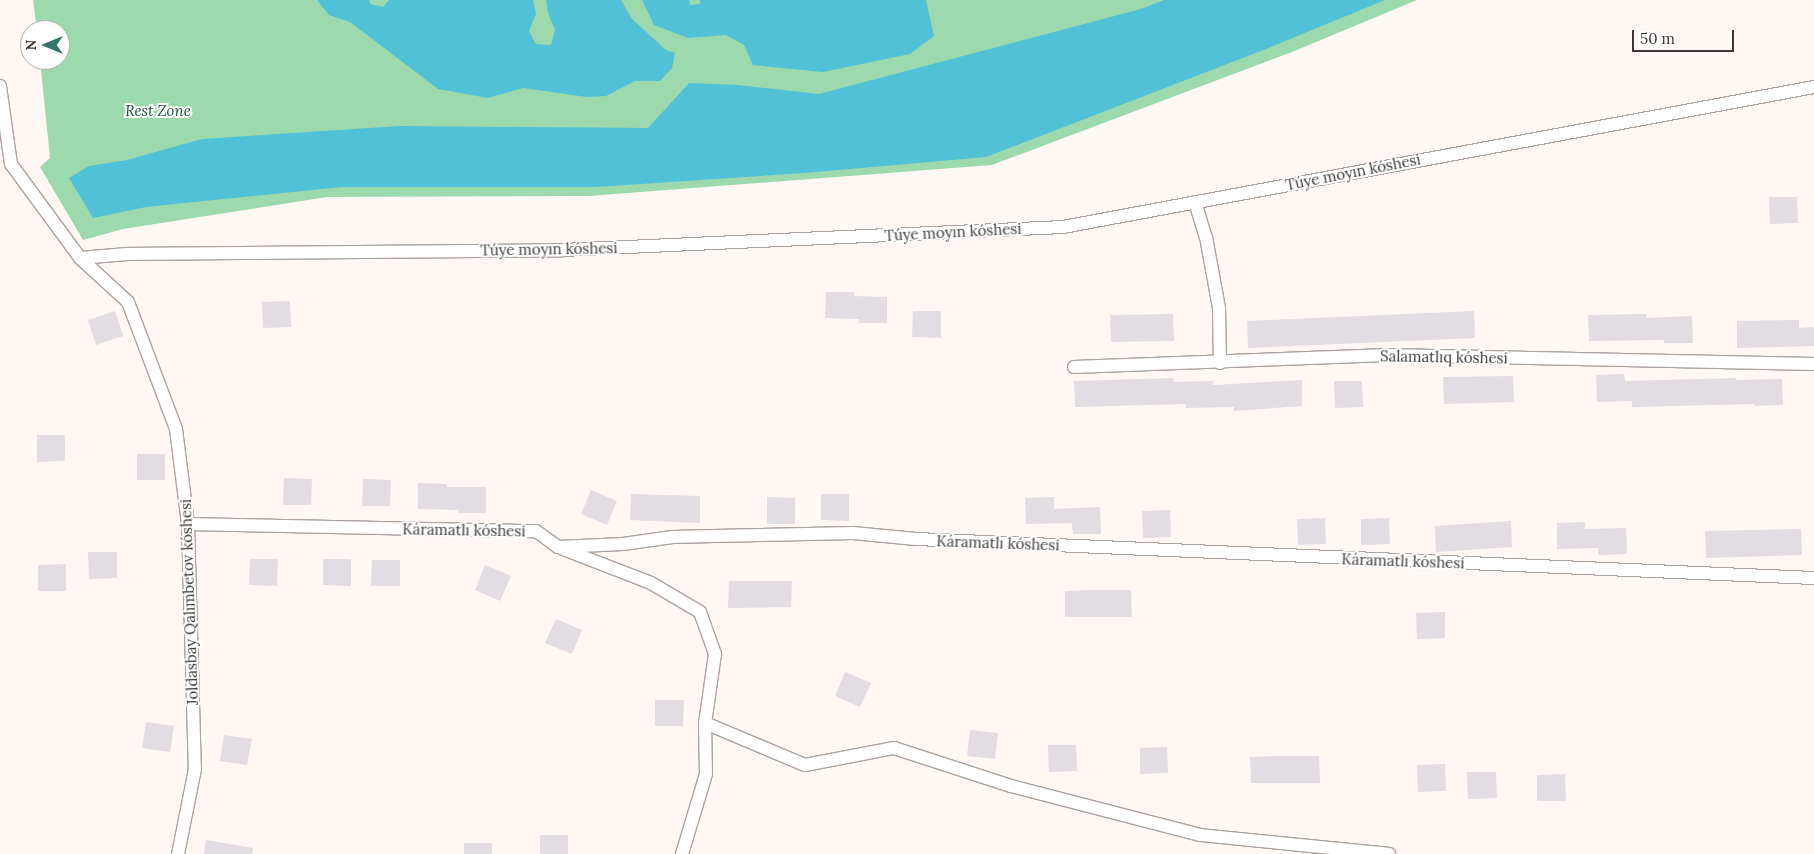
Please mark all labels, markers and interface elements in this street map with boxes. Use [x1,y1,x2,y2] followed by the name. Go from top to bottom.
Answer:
[20,20,70,70] north arrow
[1634,20,1736,52] scale bar
[1640,29,1675,48] text: 50 m
[22,40,40,50] text: N
[125,102,191,120] park label: Rest Zone
[1284,150,1422,194] street label: Túye moyın kóshesi
[884,219,1022,245] street label: Túye moyın kóshesi
[480,239,618,259] street label: Túye moyın kóshesi
[1380,347,1508,367] street label: Salamatlıq kóshesi
[176,499,202,705] street label: Joldasbay Qalımbetov kóshesi
[402,520,526,540] street label: Káramatlı kóshesi
[936,532,1060,554] street label: Káramatlı kóshesi
[1341,550,1465,572] street label: Káramatlı kóshesi

